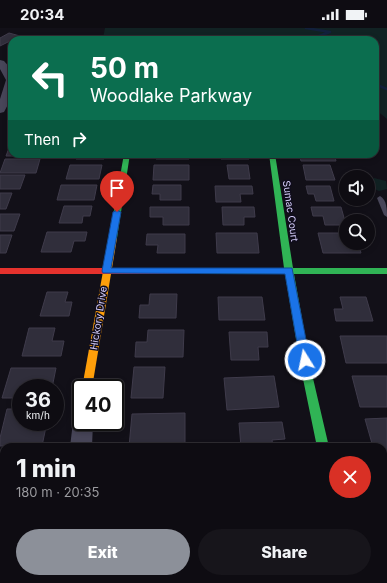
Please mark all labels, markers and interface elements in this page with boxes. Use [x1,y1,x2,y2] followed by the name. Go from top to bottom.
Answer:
[20,5,64,24] text: 20:34
[90,51,159,85] text: 50 m
[24,52,76,104] icon: left
[90,85,252,106] text: Woodlake Parkway
[68,128,90,150] icon: right
[24,130,60,149] text: Then
[339,170,375,250] map controls
[339,170,375,206] button: sound
[100,171,134,212] pin
[106,177,128,199] icon: arrive
[281,180,301,243] street label: Sumac Court
[339,214,375,250] button: search
[87,285,109,351] street label: Hickory Drive
[284,339,326,381] position arrow
[72,379,124,431] speed limit sign: 40
[25,388,51,412] text: 36
[26,409,50,421] text: km/h
[16,454,76,483] text: 1 min
[329,456,371,498] button: close
[16,484,99,500] text: 180 m · 20:35
[16,529,190,575] button: Exit
[198,529,371,575] button: Share

